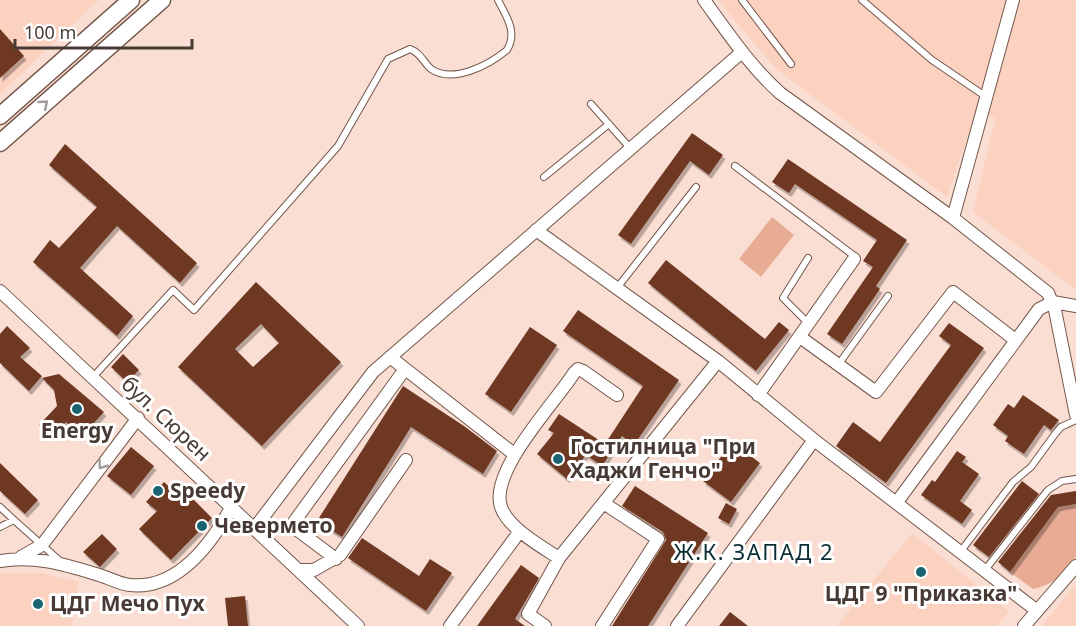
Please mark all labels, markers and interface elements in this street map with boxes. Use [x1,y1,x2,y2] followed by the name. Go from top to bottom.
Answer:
[15,12,192,50] scale bar
[24,20,76,44] text: 100 m
[37,100,48,111] one-way arrow
[116,370,217,467] street label: бул. Сюрен
[70,402,84,416] marker: Energy
[41,416,113,444] place label: Energy
[570,432,756,484] place label: Гостилница "При Хаджи Генчо"
[551,452,565,466] marker: Гостилница "При Хаджи Генчо"
[99,458,110,469] one-way arrow
[170,476,245,504] place label: Speedy
[151,484,165,498] marker: Speedy
[214,511,333,539] place label: Чевермето
[195,519,209,533] marker: Чевермето
[674,536,834,566] district label: Ж.К. ЗАПАД 2
[914,565,928,579] marker: ЦДГ 9 "Приказка"
[825,579,1017,607] place label: ЦДГ 9 "Приказка"
[50,589,205,617] place label: ЦДГ Мечо Пух
[31,597,45,611] marker: ЦДГ Мечо Пух

